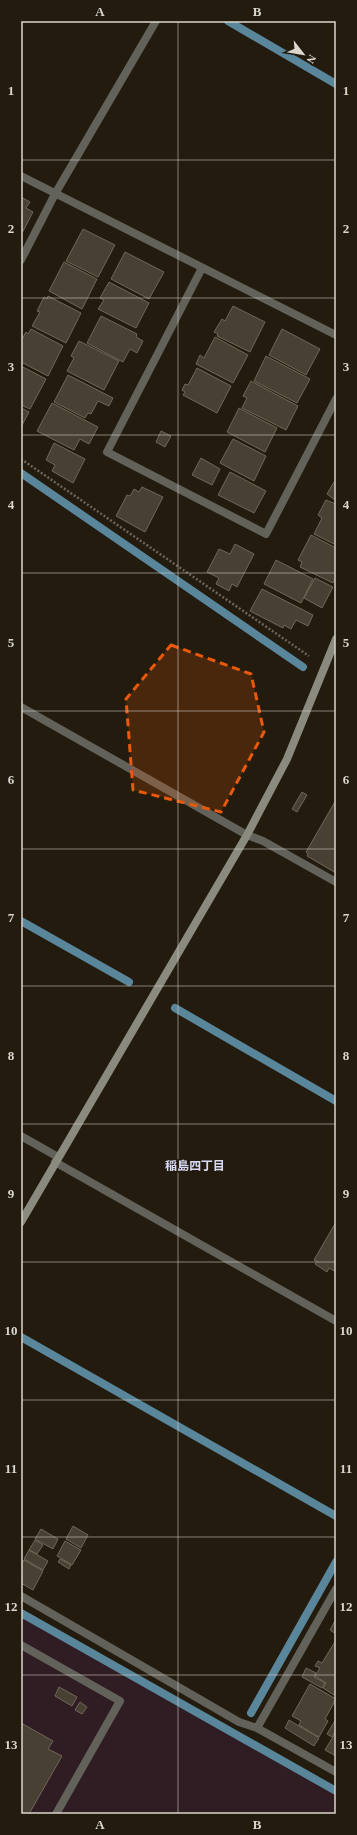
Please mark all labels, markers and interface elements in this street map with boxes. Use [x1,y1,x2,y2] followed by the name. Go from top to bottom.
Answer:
[95,4,105,19] text: A
[253,4,262,19] text: B
[283,34,323,74] north arrow
[304,53,319,66] text: N
[8,83,14,98] text: 1
[343,83,349,98] text: 1
[8,221,14,236] text: 2
[343,221,349,236] text: 2
[8,359,15,374] text: 3
[343,359,350,374] text: 3
[8,497,15,512] text: 4
[343,497,350,512] text: 4
[8,635,15,650] text: 5
[343,635,350,650] text: 5
[8,772,15,787] text: 6
[343,772,350,787] text: 6
[8,910,15,925] text: 7
[343,910,350,925] text: 7
[8,1048,15,1063] text: 8
[343,1048,350,1063] text: 8
[165,1159,225,1173] district label: 稲島四丁目
[8,1186,15,1201] text: 9
[343,1186,350,1201] text: 9
[5,1323,18,1338] text: 10
[340,1323,353,1338] text: 10
[5,1461,17,1476] text: 11
[340,1461,352,1476] text: 11
[5,1599,18,1614] text: 12
[340,1599,353,1614] text: 12
[5,1737,18,1752] text: 13
[340,1737,353,1752] text: 13
[95,1817,105,1832] text: A
[253,1817,262,1832] text: B

